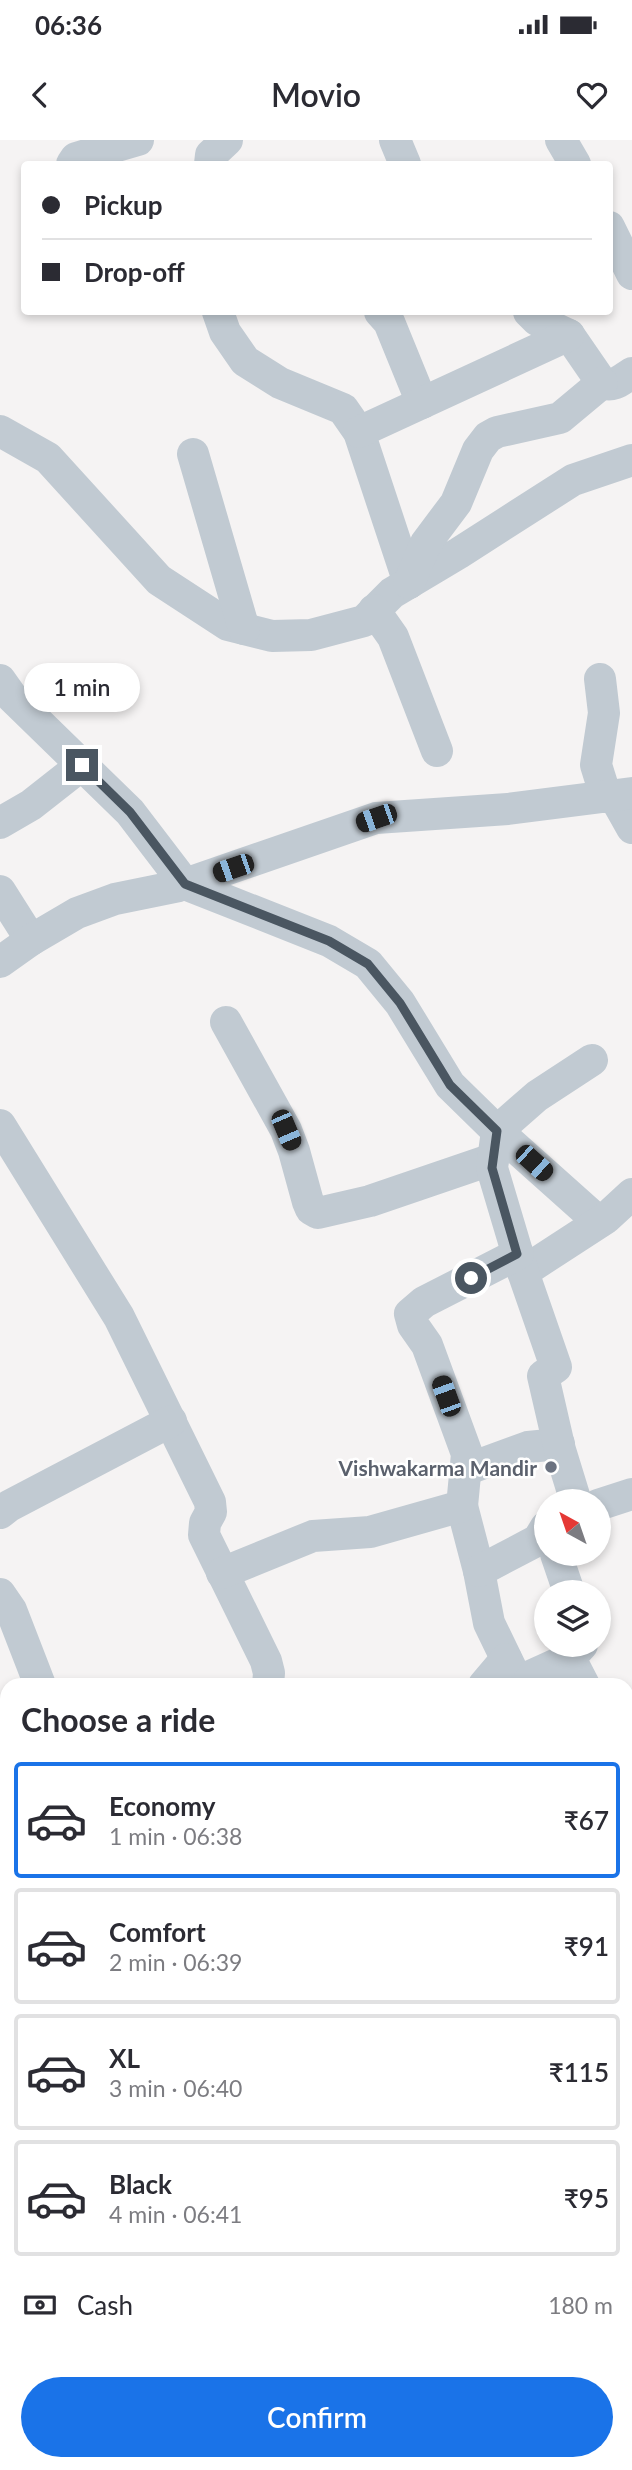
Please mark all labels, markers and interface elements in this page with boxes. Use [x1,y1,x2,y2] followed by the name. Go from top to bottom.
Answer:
[35,9,102,41] text: 06:36
[271,75,361,114] text: Movio
[21,76,59,114] icon: back
[573,76,611,114] icon: heart
[84,189,163,221] text: Pickup
[84,256,185,288] text: Drop-off
[24,664,140,712] callout: 1 min
[54,673,110,701] text: 1 min
[66,749,98,781] route end
[353,801,400,835] car
[210,851,257,885] car
[269,1107,304,1153] car
[512,1141,557,1185] car
[455,1262,487,1294] route start
[429,1373,464,1419] car
[337,1455,537,1480] place label: Vishwakarma Mandir
[543,1459,559,1475] marker: Vishwakarma Mandir
[534,1489,611,1566] north arrow
[534,1489,611,1657] map controls
[534,1580,611,1657] button: layers
[21,1700,215,1739] text: Choose a ride
[25,1789,88,1852] icon: car
[109,1790,215,1822] text: Economy
[564,1804,609,1836] text: ₹67
[109,1822,242,1850] text: 1 min · 06:38
[25,1915,88,1978] icon: car
[109,1916,206,1948] text: Comfort
[564,1930,609,1962] text: ₹91
[109,1948,242,1976] text: 2 min · 06:39
[25,2041,88,2104] icon: car
[109,2042,140,2074] text: XL
[549,2056,609,2088] text: ₹115
[109,2074,242,2102] text: 3 min · 06:40
[25,2167,88,2230] icon: car
[109,2168,172,2200] text: Black
[564,2182,609,2214] text: ₹95
[109,2200,242,2228] text: 4 min · 06:41
[21,2286,59,2324] icon: cash
[77,2289,133,2321] text: Cash
[548,2291,613,2319] text: 180 m
[21,2377,613,2457] button: Confirm

